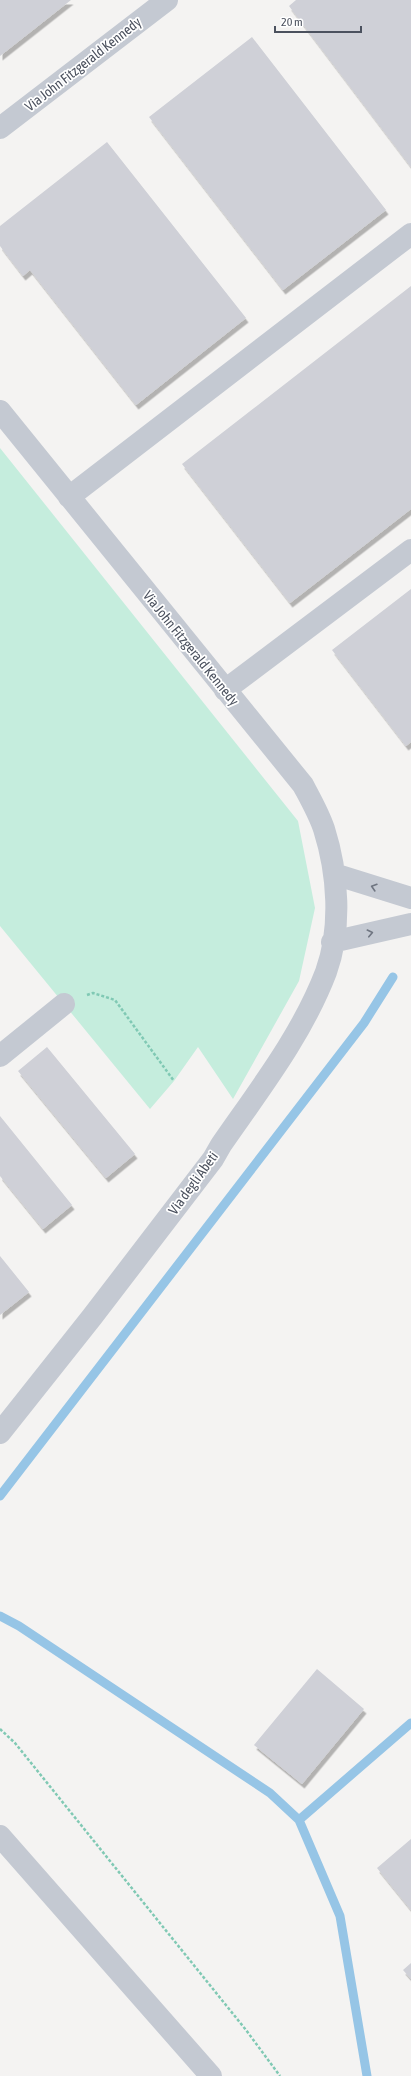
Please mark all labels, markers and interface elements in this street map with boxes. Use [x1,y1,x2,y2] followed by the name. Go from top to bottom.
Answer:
[275,8,361,34] scale bar
[22,14,144,114] street label: Via John Fitzgerald Kennedy
[281,15,303,29] text: 20 m
[140,587,242,709] street label: Via John Fitzgerald Kennedy
[370,883,377,892] one-way arrow
[367,930,374,938] one-way arrow
[165,1149,221,1217] street label: Via degli Abeti

